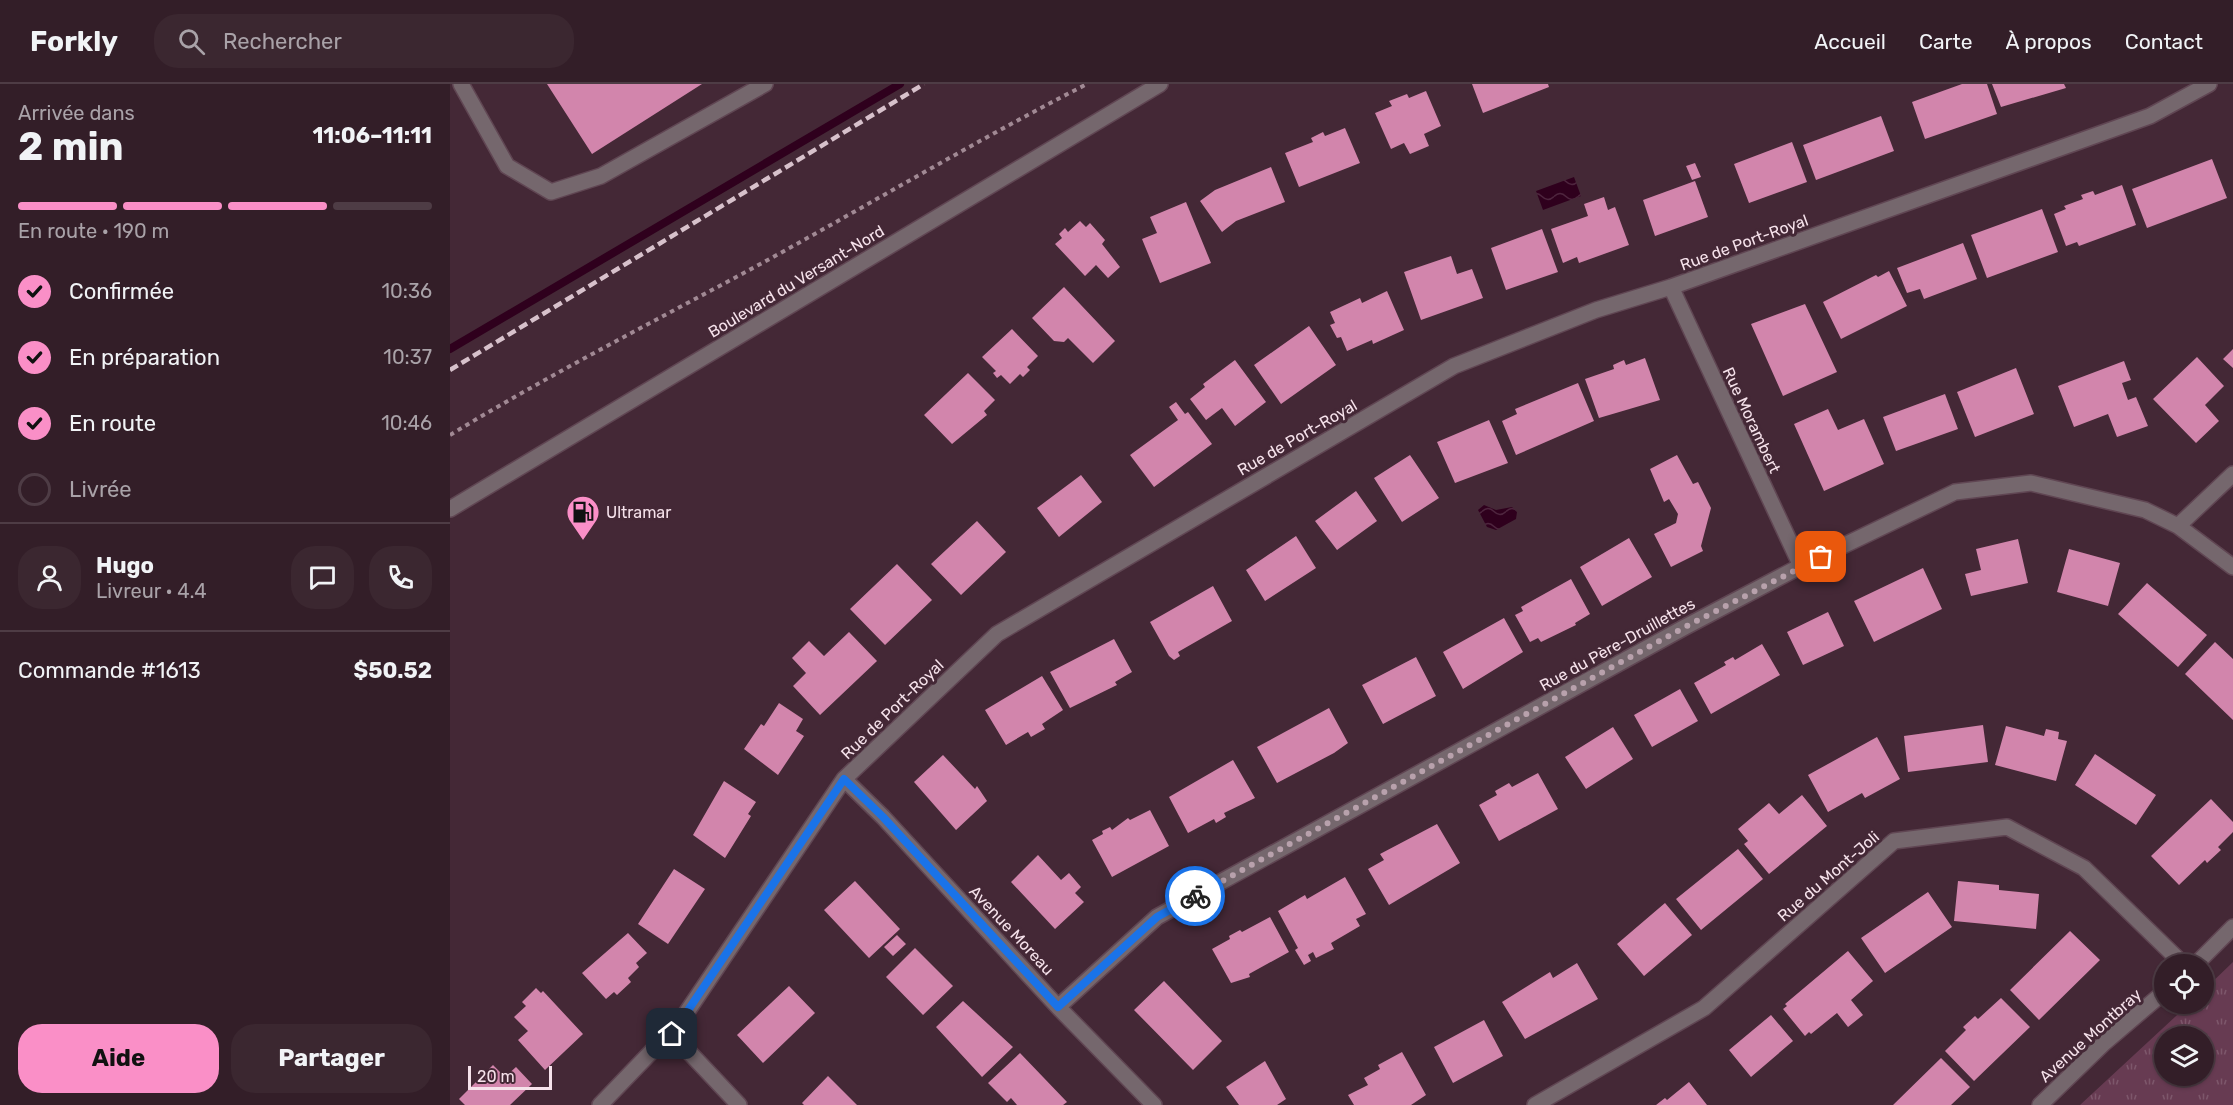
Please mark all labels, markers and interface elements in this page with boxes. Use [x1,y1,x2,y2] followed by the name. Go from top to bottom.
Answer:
[154,14,574,68] search box
[30,25,118,58] text: Forkly
[175,25,208,58] icon: search
[223,28,342,55] text: Rechercher
[1814,29,1886,54] text: Accueil
[1919,29,1972,54] text: Carte
[2005,29,2092,54] text: À propos
[2125,29,2203,54] text: Contact
[18,101,135,125] text: Arrivée dans
[312,122,432,149] text: 11:06–11:11
[18,124,124,170] text: 2 min
[1677,210,1811,274] street label: Rue de Port-Royal
[18,219,169,243] text: En route · 190 m
[705,221,888,342] street label: Boulevard du Versant-Nord
[18,275,51,308] icon: check
[69,278,174,305] text: Confirmée
[382,279,432,303] text: 10:36
[18,341,51,374] icon: check
[69,344,220,371] text: En préparation
[383,345,432,369] text: 10:37
[1719,364,1784,476] street label: Rue Morambert
[1234,395,1360,479] street label: Rue de Port-Royal
[18,407,51,440] icon: check
[69,410,156,437] text: En route
[381,411,432,435] text: 10:46
[69,476,132,503] text: Livrée
[565,494,601,541] fuel station icon: Ultramar
[606,503,671,522] place label: Ultramar
[1795,531,1846,582] pin
[1804,540,1837,573] icon: bag
[18,546,81,609] button: person
[291,546,354,609] button: chat
[369,546,432,609] button: phone
[96,552,154,579] text: Hugo
[96,579,207,603] text: Livreur · 4.4
[1536,594,1698,695] street label: Rue du Père-Druillettes
[837,656,948,763] street label: Rue de Port-Royal
[18,657,201,684] text: Commande #1613
[354,657,432,684] text: $50.52
[1774,827,1883,926] street label: Rue du Mont-Joli
[1165,866,1225,926] courier
[1179,880,1212,913] icon: bike
[965,882,1058,979] street label: Avenue Moreau
[2154,954,2214,1086] map controls
[2154,954,2214,1014] button: locate
[2035,984,2145,1086] street label: Avenue Montbray
[646,1008,697,1059] pin
[655,1017,688,1050] icon: home
[18,1024,219,1093] button: Aide
[231,1024,432,1093] button: Partager
[2154,1026,2214,1086] button: layers
[468,1063,552,1090] scale bar
[477,1067,515,1086] text: 20 m

